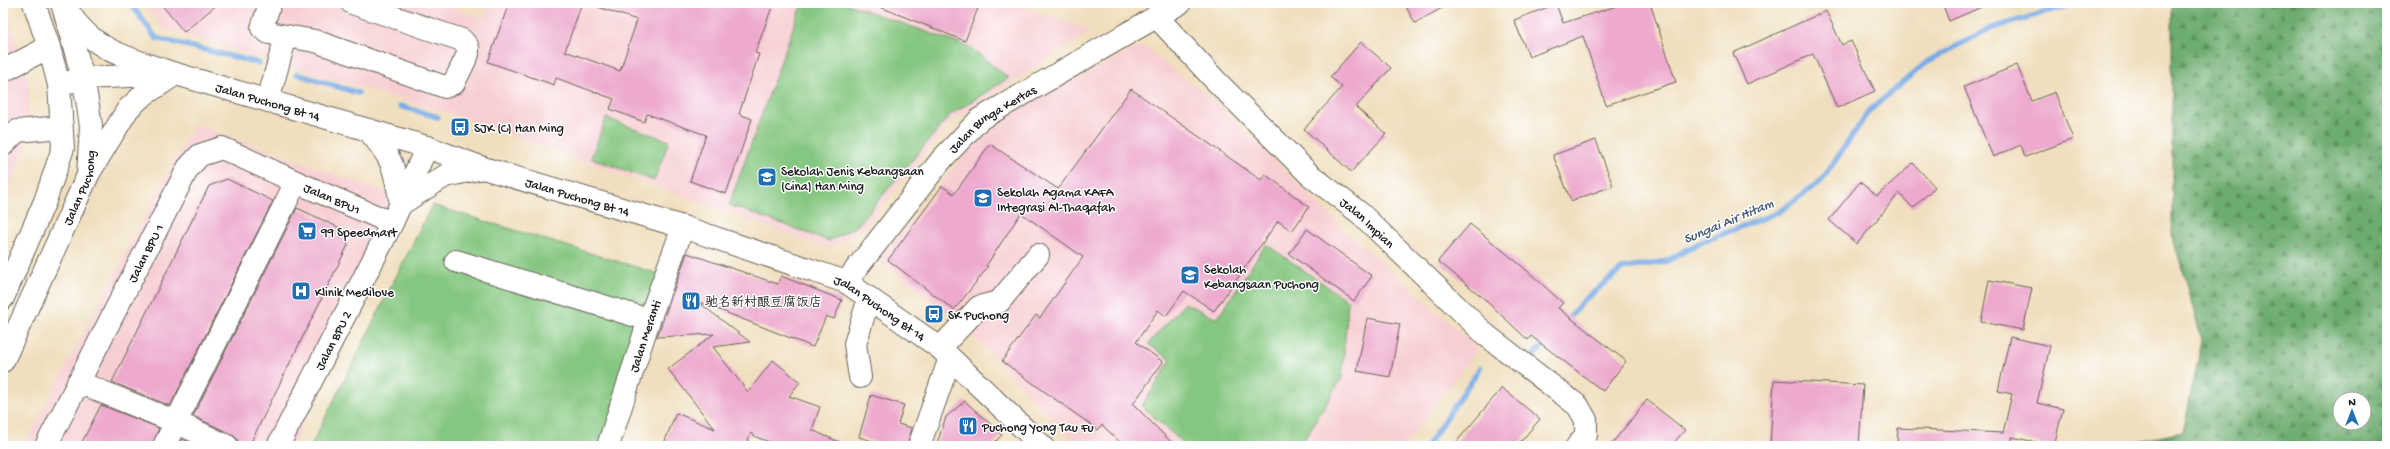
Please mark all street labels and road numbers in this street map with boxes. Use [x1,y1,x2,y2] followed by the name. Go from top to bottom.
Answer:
[213,81,321,125] street label: Jalan Puchong Bt 14
[947,83,1040,157] street label: Jalan Bunga Kertas
[61,150,99,228] street label: Jalan Puchong
[523,176,631,221] street label: Jalan Puchong Bt 14
[301,181,362,219] street label: Jalan BPU1
[1336,196,1397,253] street label: Jalan Impian
[126,222,168,285] street label: Jalan BPU 1
[832,273,928,345] street label: Jalan Puchong Bt 14
[627,298,666,375] street label: Jalan Meranti
[313,309,356,373] street label: Jalan BPU 2

